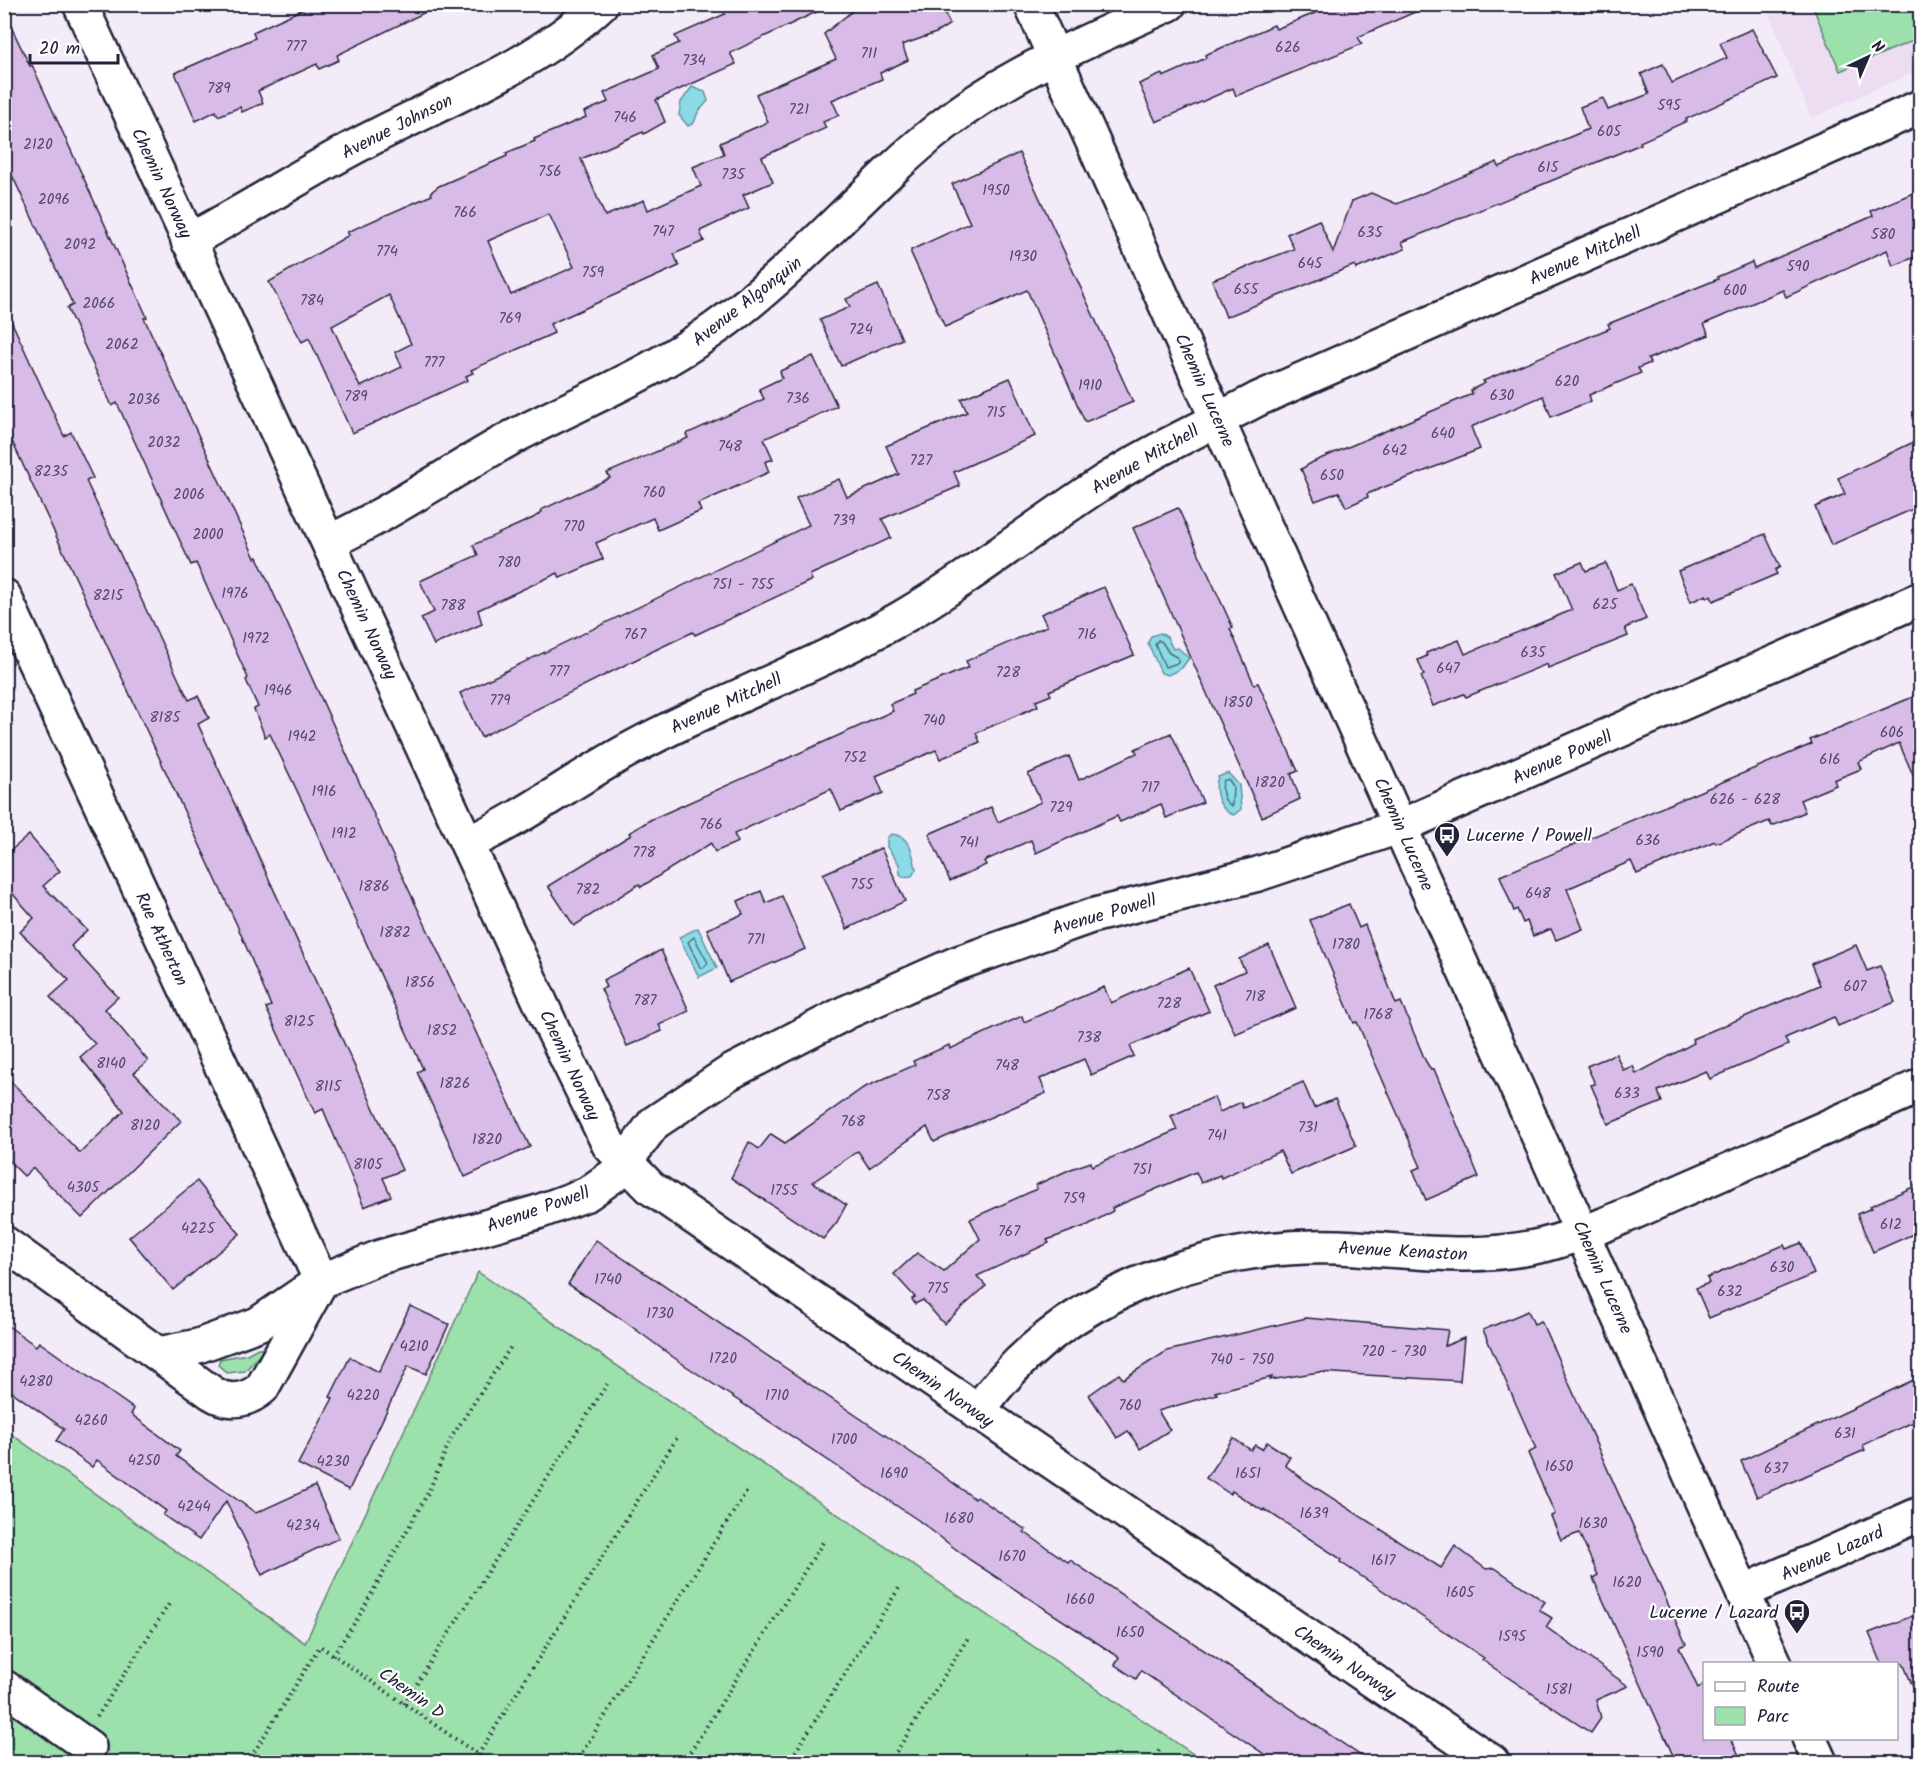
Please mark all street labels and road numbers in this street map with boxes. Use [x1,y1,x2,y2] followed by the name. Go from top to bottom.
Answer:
[337,87,458,168] street label: Avenue Johnson
[122,123,199,244] street label: Chemin Norway
[1525,218,1647,294] street label: Avenue Mitchell
[687,250,809,355] street label: Avenue Algonquin
[1166,329,1242,452] street label: Chemin Lucerne
[1086,417,1206,503] street label: Avenue Mitchell
[327,564,404,685] street label: Chemin Norway
[666,666,788,743] street label: Avenue Mitchell
[1508,723,1618,793] street label: Avenue Powell
[1365,773,1441,896] street label: Chemin Lucerne
[1049,887,1160,944] street label: Avenue Powell
[126,888,195,991] street label: Rue Atherton
[530,1005,607,1126] street label: Chemin Norway
[483,1179,594,1242] street label: Avenue Powell
[1564,1216,1640,1339] street label: Chemin Lucerne
[1338,1235,1468,1270] street label: Avenue Kenaston
[885,1344,1000,1437] street label: Chemin Norway
[1777,1518,1890,1590] street label: Avenue Lazard
[1287,1618,1402,1709] street label: Chemin Norway
[372,1661,451,1728] street label: Chemin D

